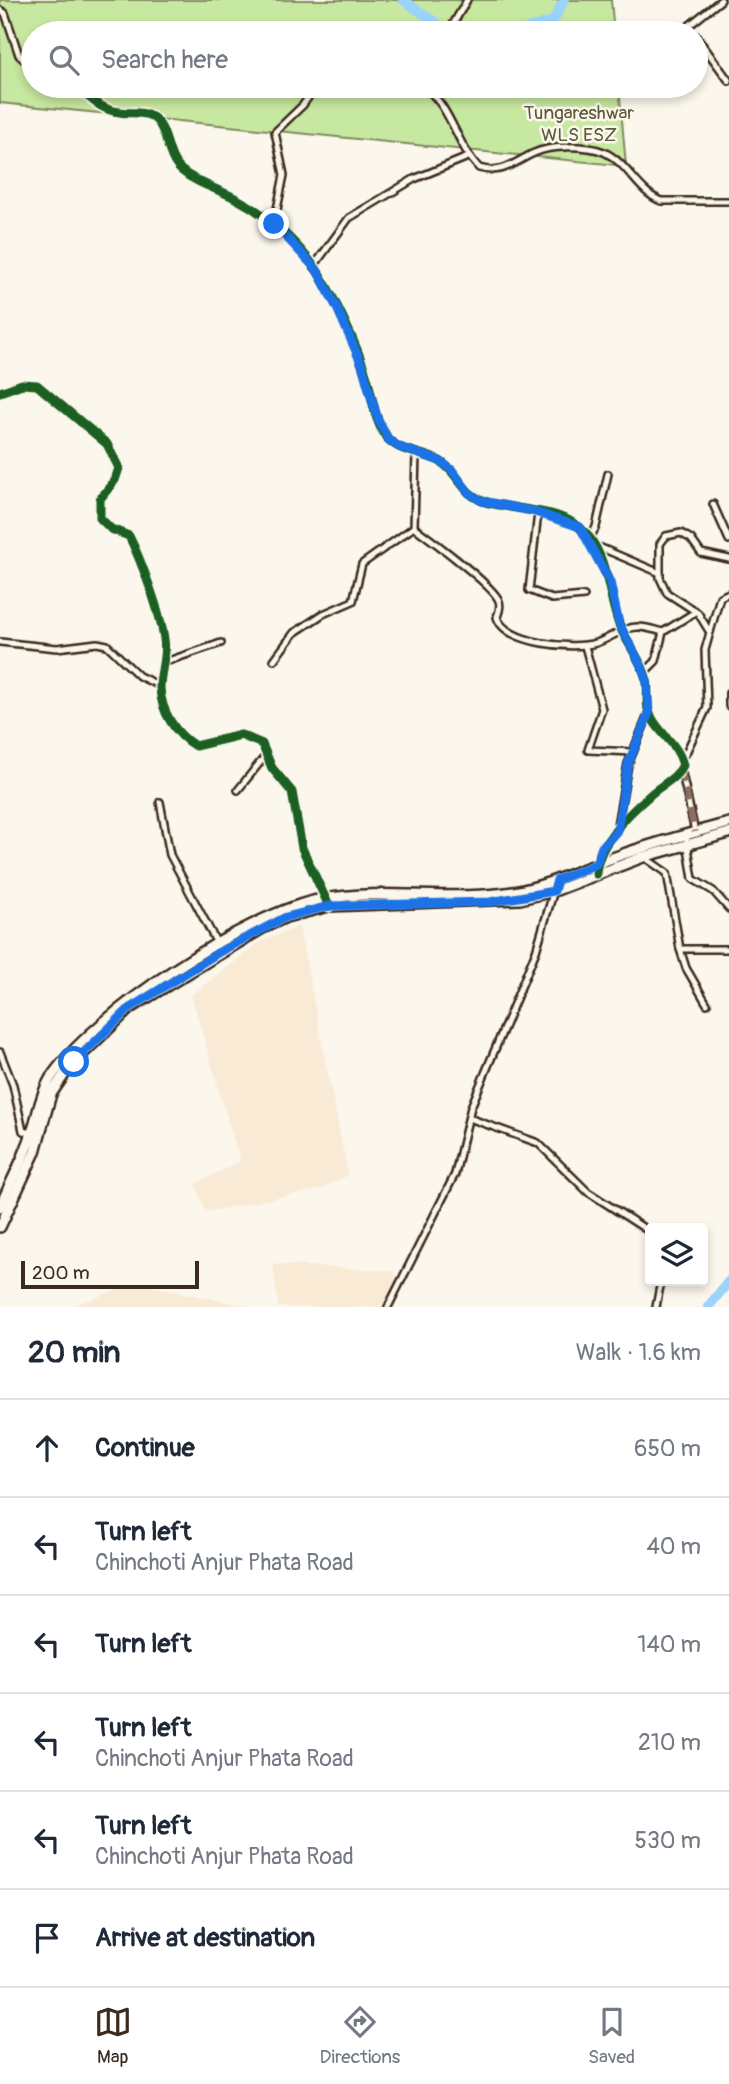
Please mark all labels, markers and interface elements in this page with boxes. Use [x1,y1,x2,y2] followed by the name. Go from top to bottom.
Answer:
[21,21,708,98] search box
[45,41,83,79] icon: search
[101,44,228,76] text: Search here
[524,101,634,147] park label: Tungareshwar WLS ESZ
[258,208,289,239] route end
[58,1046,89,1077] route start
[645,1223,708,1286] map controls
[645,1223,708,1286] button: layers
[21,1258,200,1290] scale bar
[32,1261,90,1285] text: 200 m
[28,1334,120,1371] text: 20 min
[576,1338,701,1367] text: Walk · 1.6 km
[28,1429,66,1467] icon: ahead
[95,1432,195,1464] text: Continue
[634,1434,701,1463] text: 650 m
[95,1516,191,1548] text: Turn left
[28,1527,66,1565] icon: left
[647,1532,701,1561] text: 40 m
[95,1548,354,1577] text: Chinchoti Anjur Phata Road
[28,1625,66,1663] icon: left
[95,1628,191,1660] text: Turn left
[638,1630,701,1659] text: 140 m
[95,1712,191,1744] text: Turn left
[28,1723,66,1761] icon: left
[638,1728,701,1757] text: 210 m
[95,1744,354,1773] text: Chinchoti Anjur Phata Road
[95,1810,191,1842] text: Turn left
[28,1821,66,1859] icon: left
[635,1826,701,1855] text: 530 m
[95,1842,354,1871] text: Chinchoti Anjur Phata Road
[28,1919,66,1957] icon: arrive
[95,1922,315,1954] text: Arrive at destination
[94,2003,132,2069] tab: Map
[320,2003,400,2069] tab: Directions
[588,2003,635,2069] tab: Saved

